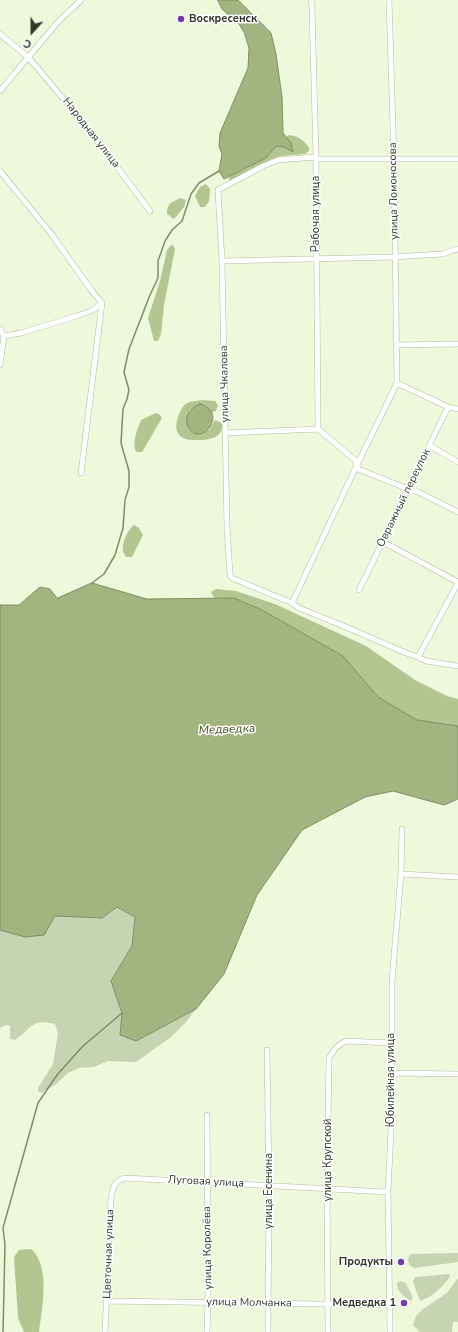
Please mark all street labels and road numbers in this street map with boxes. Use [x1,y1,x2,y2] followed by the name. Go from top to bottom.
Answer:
[60,95,122,171] street label: Народная улица
[387,142,401,240] street label: улица Ломоносова
[309,176,323,252] street label: Рабочая улица
[218,345,232,423] street label: улица Чкалова
[374,447,434,549] street label: Овражный переулок
[384,1033,398,1127] street label: Юбилейная улица
[321,1119,335,1201] street label: улица Крупской
[262,1153,276,1229] street label: улица Есенина
[168,1173,244,1191] street label: Луговая улица
[201,1206,215,1290] street label: улица Королёва
[101,1209,117,1299] street label: Цветочная улица
[206,1296,292,1310] street label: улица Молчанка

